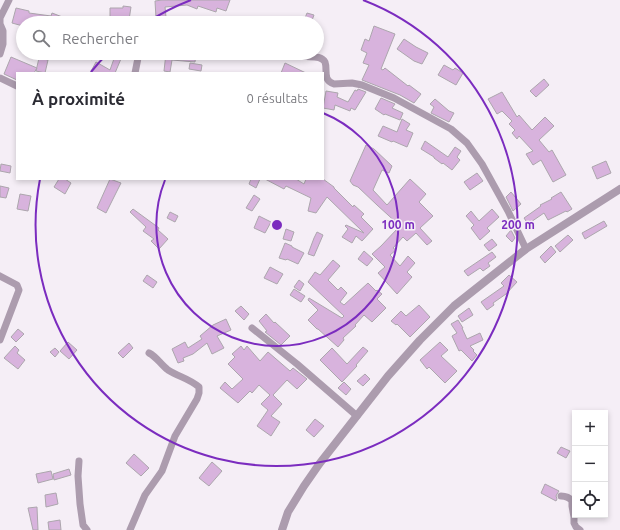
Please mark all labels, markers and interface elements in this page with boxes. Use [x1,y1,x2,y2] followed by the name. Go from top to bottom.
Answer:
[16,16,324,60] search box
[30,27,52,49] icon: search
[62,30,139,47] text: Rechercher
[32,89,125,108] text: À proximité
[247,91,308,105] text: 0 résultats
[270,218,284,232] centre of rings
[381,218,415,231] text: 100 m
[501,218,535,231] text: 200 m
[572,410,608,518] map controls
[572,410,608,446] button: +
[572,446,608,482] button: −
[572,482,608,518] button: locate

